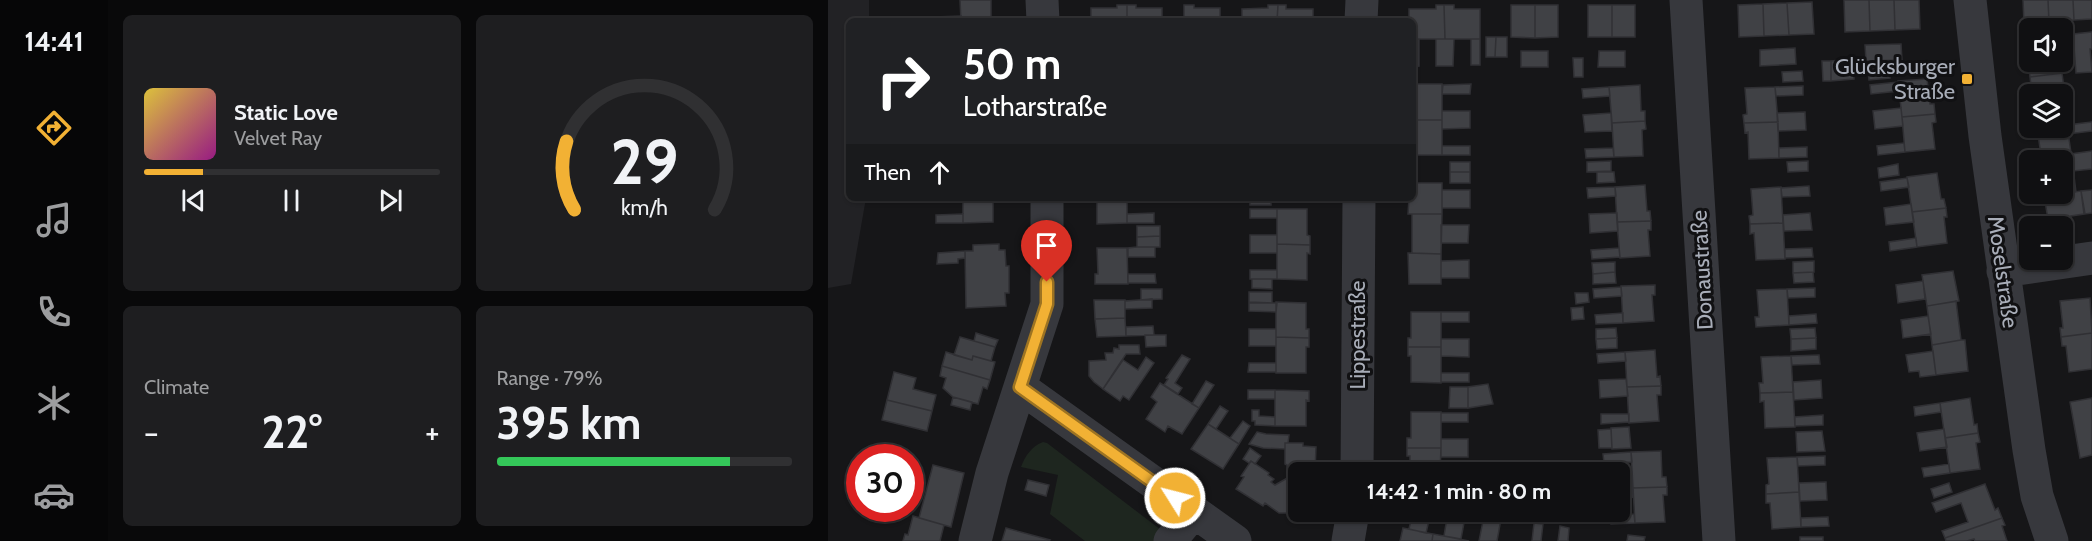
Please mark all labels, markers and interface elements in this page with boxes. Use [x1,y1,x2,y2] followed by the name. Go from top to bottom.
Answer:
[2019,18,2073,270] map controls
[2019,18,2073,72] button: sound
[24,25,84,58] text: 14:41
[963,38,1061,90] text: 50 m
[864,42,942,120] icon: right
[1835,53,1955,105] place label: Glücksburger Straße
[1960,72,1974,86] marker: Glücksburger Straße
[2019,84,2073,138] button: layers
[963,90,1107,123] text: Lotharstraße
[234,99,338,126] text: Static Love
[33,107,75,149] icon: directions
[610,124,678,200] text: 29
[234,126,322,150] text: Velvet Ray
[2019,150,2073,204] button: +
[923,156,956,189] icon: ahead
[864,159,911,186] text: Then
[177,184,210,217] icon: previous
[275,184,308,217] icon: pause
[374,184,407,217] icon: next
[621,194,668,220] text: km/h
[33,199,75,241] icon: music
[1685,209,1719,331] street label: Donaustraße
[1982,214,2024,330] street label: Moselstraße
[2019,216,2073,270] button: −
[1021,220,1072,282] pin
[1030,229,1063,262] icon: arrive
[1344,280,1371,390] street label: Lippestraße
[33,291,75,333] icon: phone
[497,366,603,390] text: Range · 79%
[144,375,209,399] text: Climate
[33,382,75,424] icon: climate
[497,396,641,450] text: 395 km
[261,405,322,459] text: 22°
[144,412,159,452] text: −
[425,412,440,452] text: +
[846,444,924,522] speed limit sign: 30
[1143,466,1207,530] position arrow
[33,474,75,516] icon: car
[1367,478,1551,505] text: 14:42 · 1 min · 80 m

